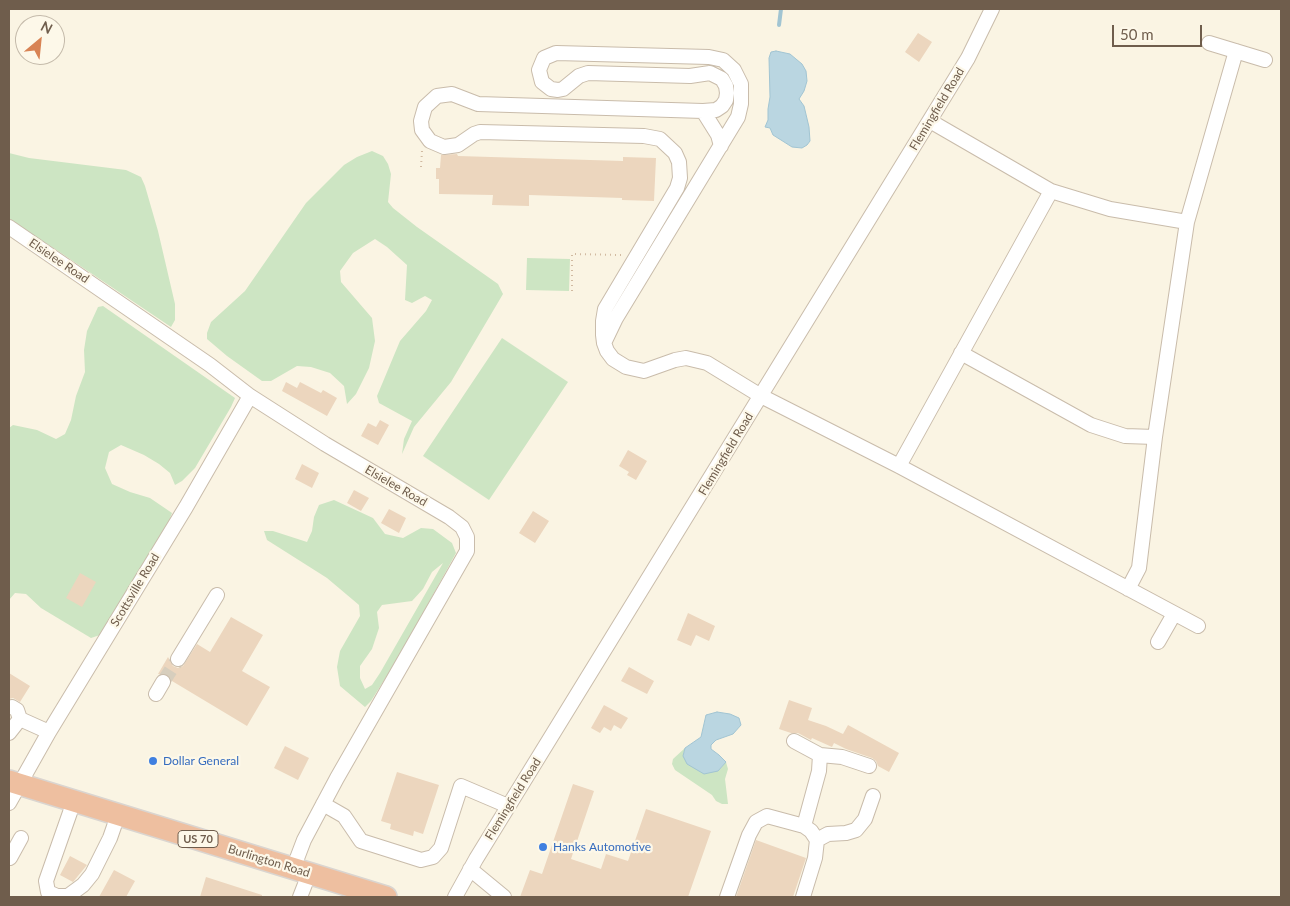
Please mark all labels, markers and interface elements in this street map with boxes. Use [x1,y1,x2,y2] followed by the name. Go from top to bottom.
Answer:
[15,15,65,65] north arrow
[1115,15,1205,47] scale bar
[38,17,56,37] text: N
[1120,25,1154,43] text: 50 m
[907,65,967,153] street label: Flemingfield Road
[26,236,92,286] street label: Elsielee Road
[696,410,756,498] street label: Flemingfield Road
[362,462,430,510] street label: Elsielee Road
[107,551,163,629] street label: Scottsville Road
[163,754,239,768] place label: Dollar General
[147,755,159,767] marker: Dollar General
[482,755,544,843] street label: Flemingfield Road
[178,831,218,848] road number: US 70
[553,840,651,854] place label: Hanks Automotive
[537,841,549,853] marker: Hanks Automotive
[226,842,312,880] street label: Burlington Road

